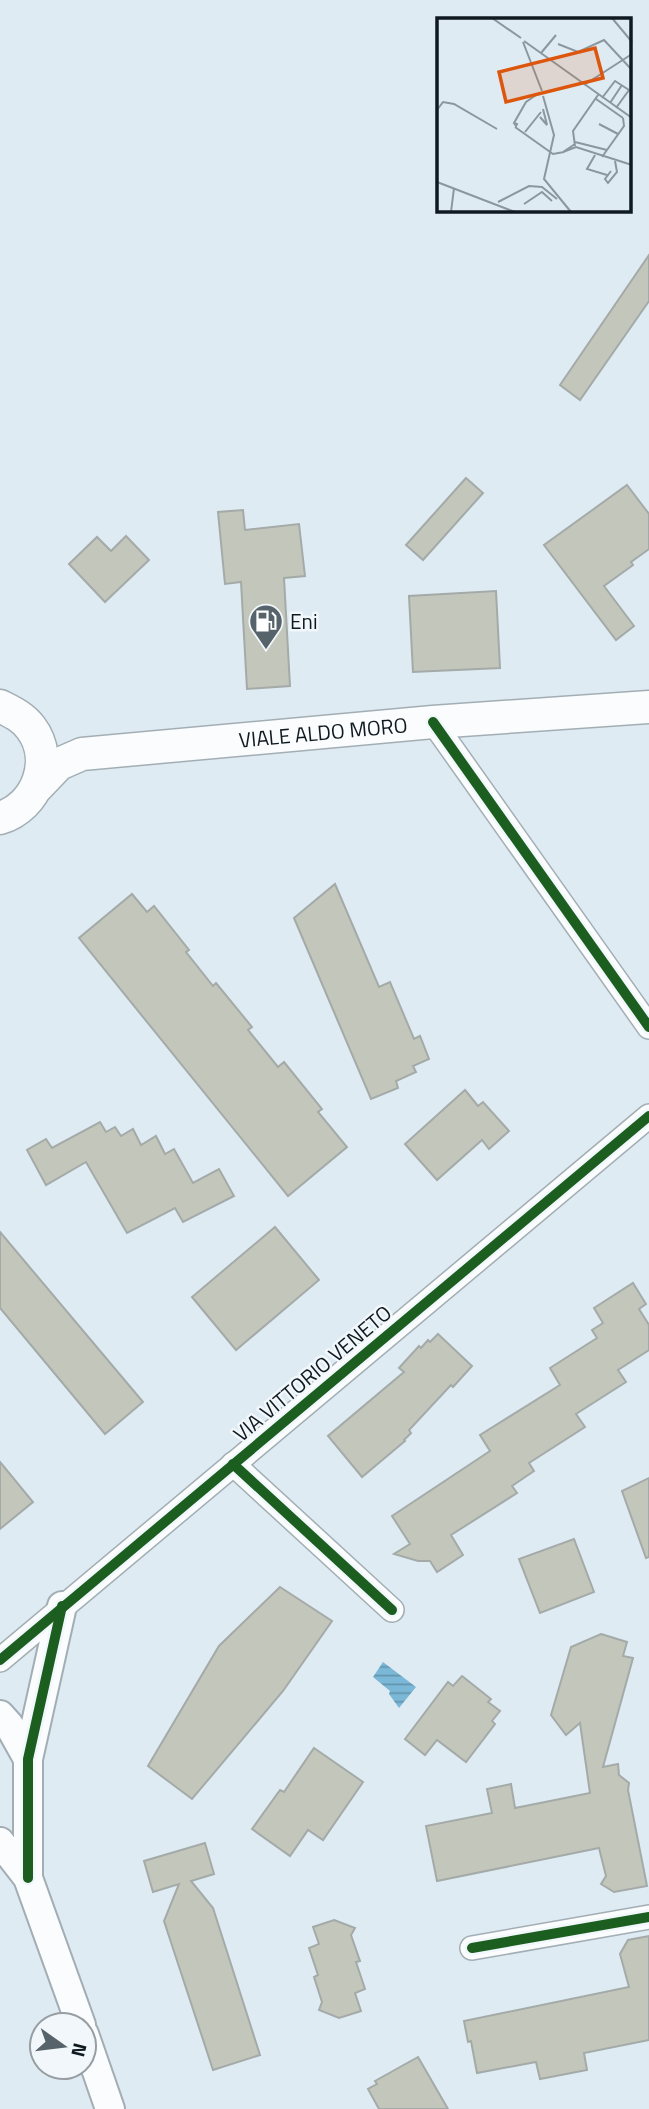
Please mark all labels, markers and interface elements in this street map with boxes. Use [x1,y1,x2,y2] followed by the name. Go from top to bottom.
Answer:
[437,18,632,212] inset map
[247,602,285,651] fuel station icon: Eni
[290,605,318,637] place label: Eni
[237,708,409,756] street label: VIALE ALDO MORO
[226,1297,398,1449] street label: VIA VITTORIO VENETO
[28,2011,98,2081] north arrow
[64,2040,96,2060] text: N

